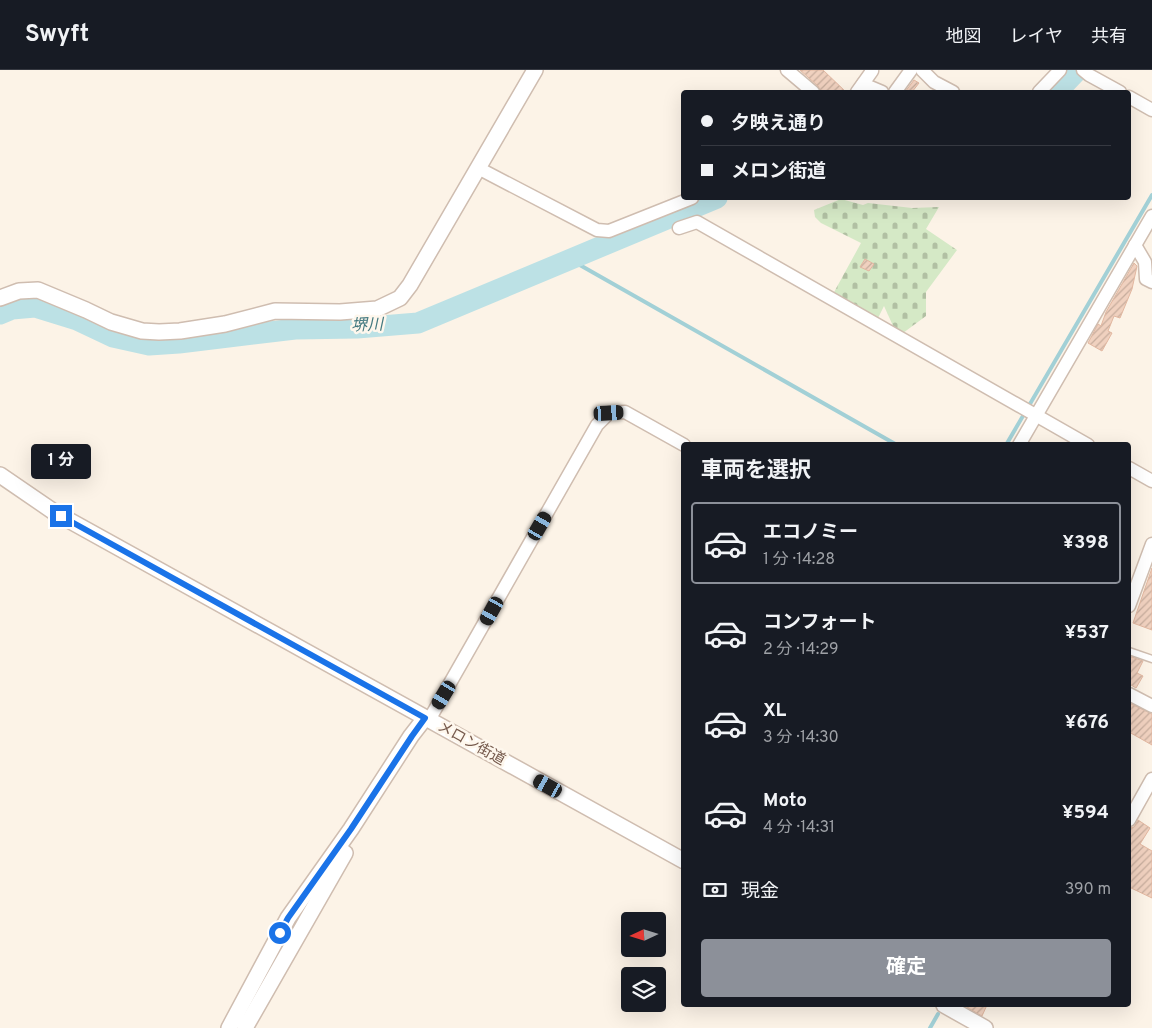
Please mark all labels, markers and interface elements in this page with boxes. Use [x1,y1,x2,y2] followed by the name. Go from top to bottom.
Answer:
[25,20,89,50] text: Swyft
[946,26,982,49] text: 地図
[1010,26,1063,49] text: レイヤ
[1091,26,1127,49] text: 共有
[731,112,826,136] text: 夕映え通り
[731,160,826,184] text: メロン街道
[351,315,385,337] water label: 堺川
[593,405,624,421] car
[31,444,91,478] callout: 1 分
[48,451,74,471] text: 1 分
[701,458,811,485] text: 車両を選択
[50,505,72,527] route end
[526,509,553,543] car
[703,521,748,566] icon: car
[763,521,858,545] text: エコノミー
[1062,531,1109,555] text: ¥398
[763,550,835,570] text: 1 分 · 14:28
[478,594,505,628] car
[703,611,748,656] icon: car
[763,611,876,635] text: コンフォート
[1065,621,1109,645] text: ¥537
[763,640,839,660] text: 2 分 · 14:29
[429,678,458,712] car
[763,699,786,723] text: XL
[703,701,748,746] icon: car
[1065,711,1109,735] text: ¥676
[434,718,508,770] street label: メロン街道
[763,728,839,748] text: 3 分 · 14:30
[531,772,564,800] car
[763,789,807,813] text: Moto
[703,791,748,836] icon: car
[1062,801,1109,825] text: ¥594
[763,818,835,838] text: 4 分 · 14:31
[701,876,729,904] icon: cash
[741,880,779,904] text: 現金
[1065,880,1111,900] text: 390 m
[621,912,666,958] north arrow
[621,912,666,1012] map controls
[269,922,291,944] route start
[701,939,1111,997] button: 確定
[621,967,666,1012] button: layers

